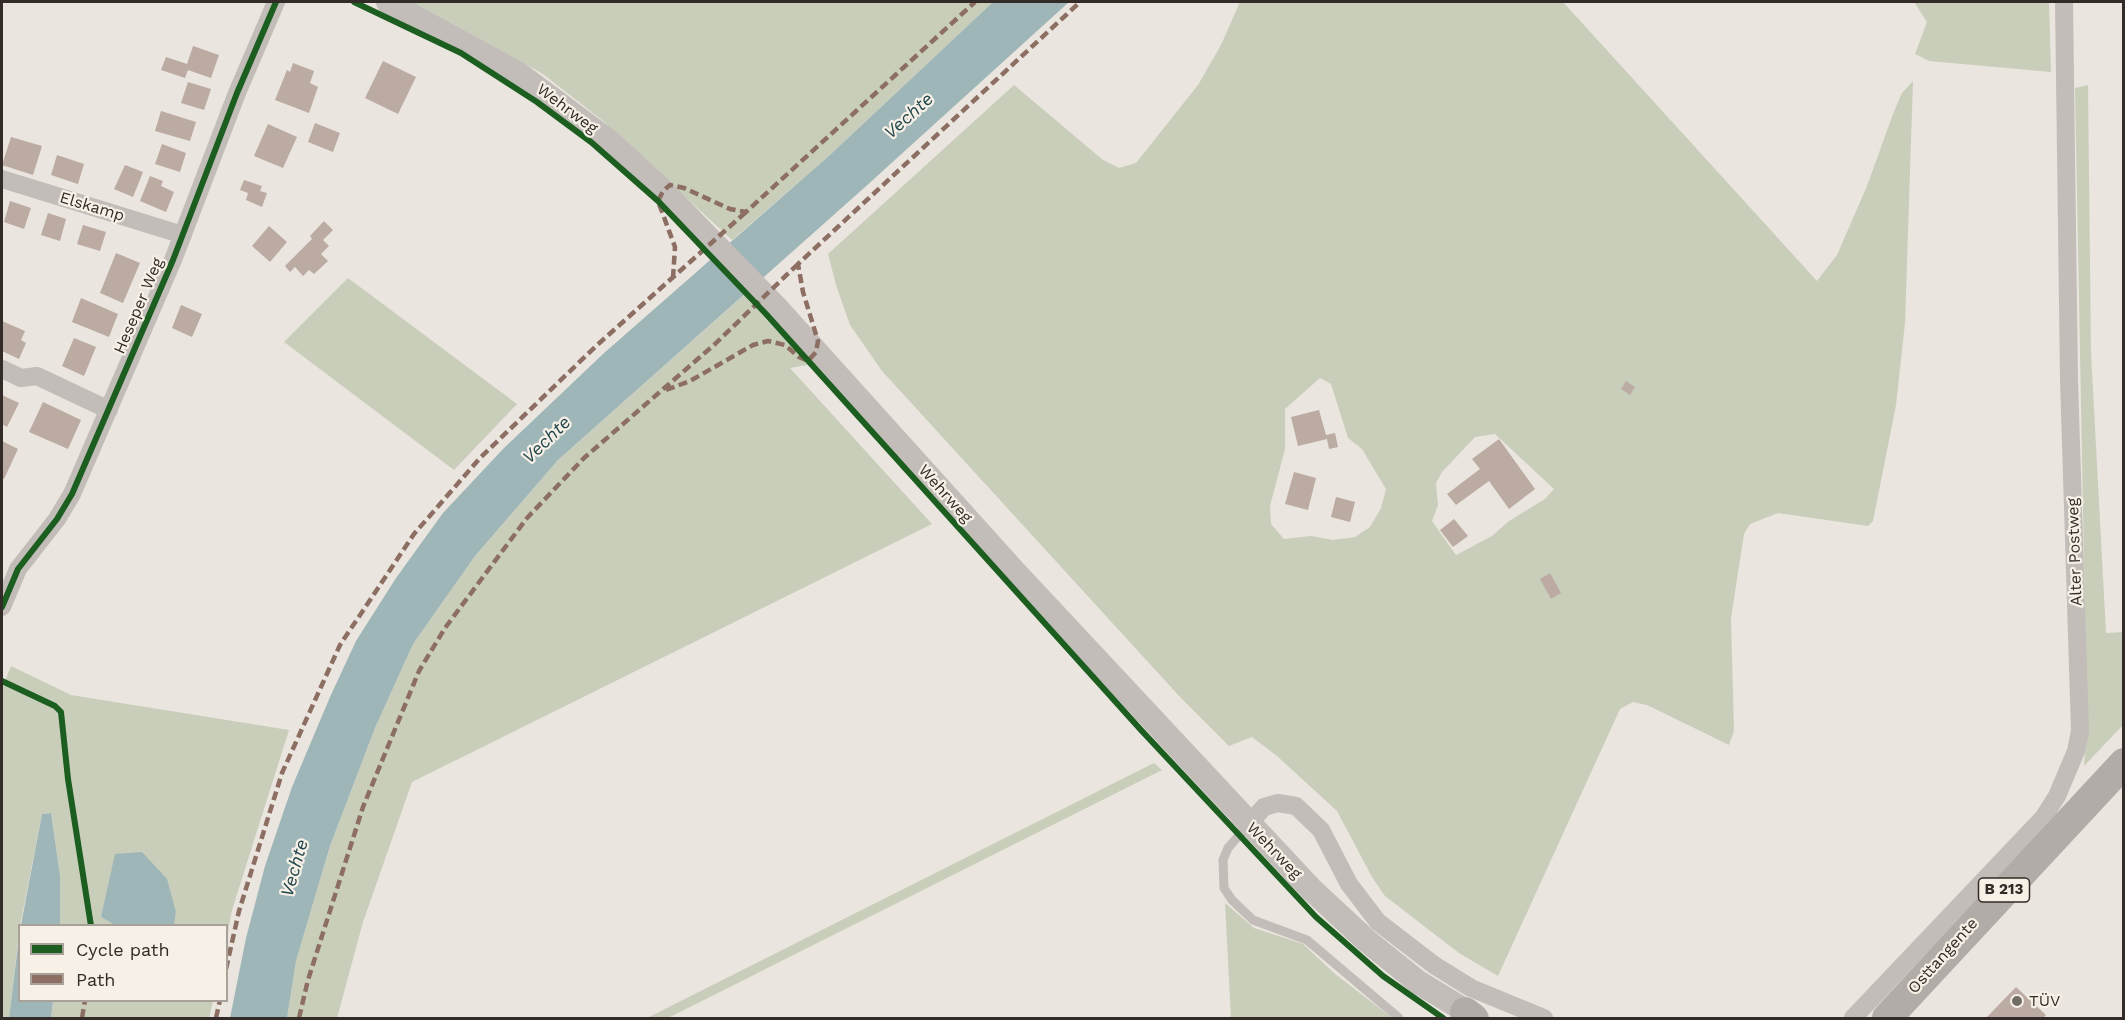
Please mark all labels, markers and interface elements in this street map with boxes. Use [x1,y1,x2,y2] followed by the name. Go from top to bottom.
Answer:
[533,80,601,138] street label: Wehrweg
[880,88,938,144] water label: Vechte
[57,188,127,226] street label: Elskamp
[110,255,168,357] street label: Heseper Weg
[518,412,576,468] water label: Vechte
[914,461,976,527] street label: Wehrweg
[2064,498,2086,606] street label: Alter Postweg
[1242,819,1306,883] street label: Wehrweg
[277,837,313,899] water label: Vechte
[1978,878,2030,902] road number: B 213
[1904,914,1982,998] street label: Osttangente
[18,924,228,1002] legend
[76,939,170,960] text: Cycle path
[76,969,116,990] text: Path
[2029,991,2060,1011] place label: TÜV
[2010,994,2024,1008] marker: TÜV

